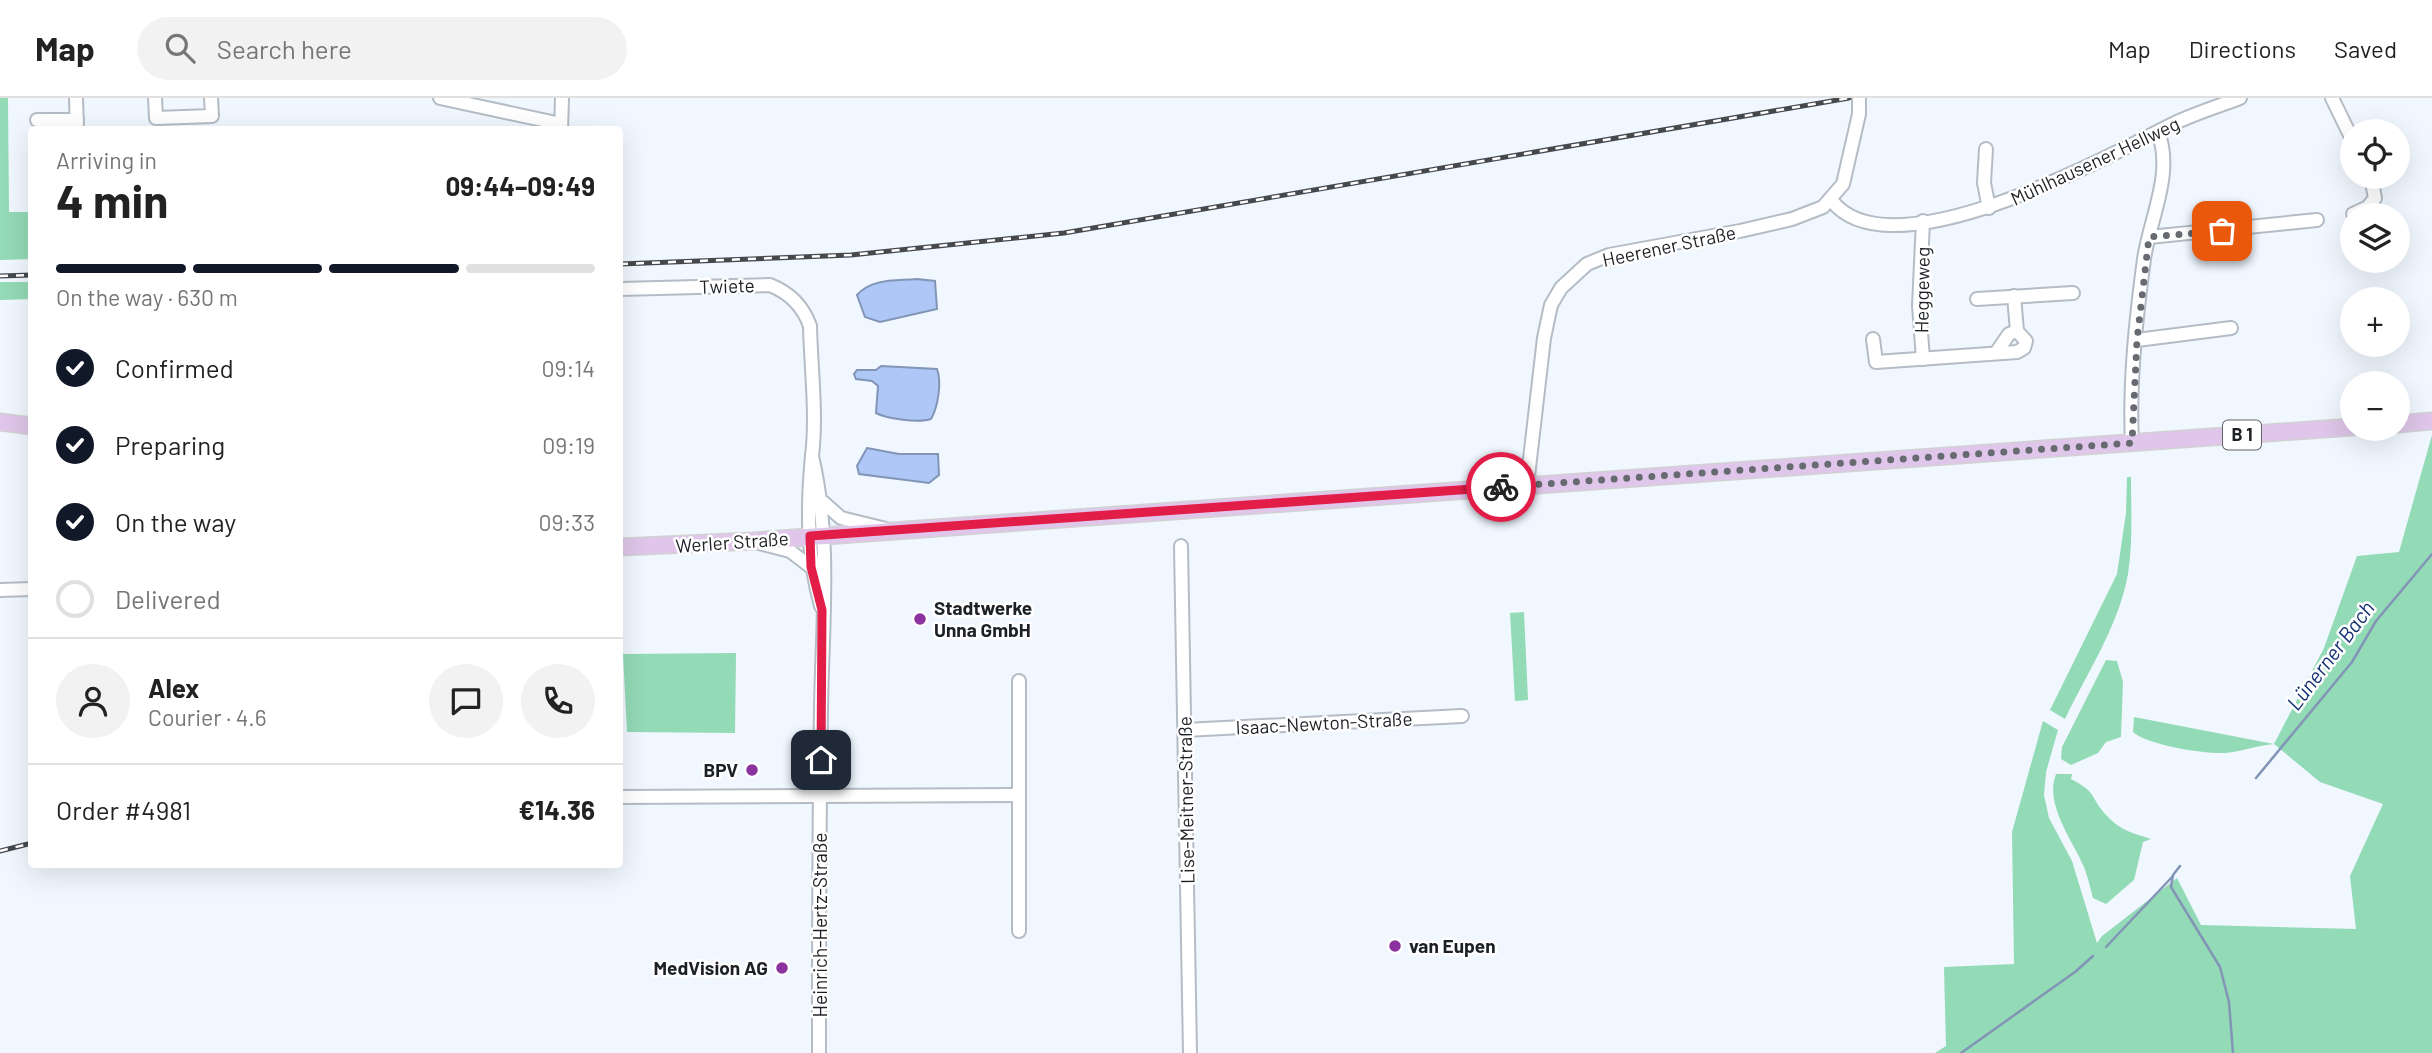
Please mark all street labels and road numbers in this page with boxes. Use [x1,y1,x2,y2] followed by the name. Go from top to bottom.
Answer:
[2007,111,2183,210] street label: Mühlhausener Hellweg
[1600,220,1738,271] street label: Heerener Straße
[1909,247,1934,333] street label: Heggeweg
[699,273,755,298] street label: Twiete
[2223,421,2261,450] road number: B 1
[675,526,789,557] street label: Werler Straße
[1235,706,1413,739] street label: Isaac-Newton-Straße
[1173,716,1198,884] street label: Lise-Meitner-Straße
[808,833,831,1017] street label: Heinrich-Hertz-Straße

